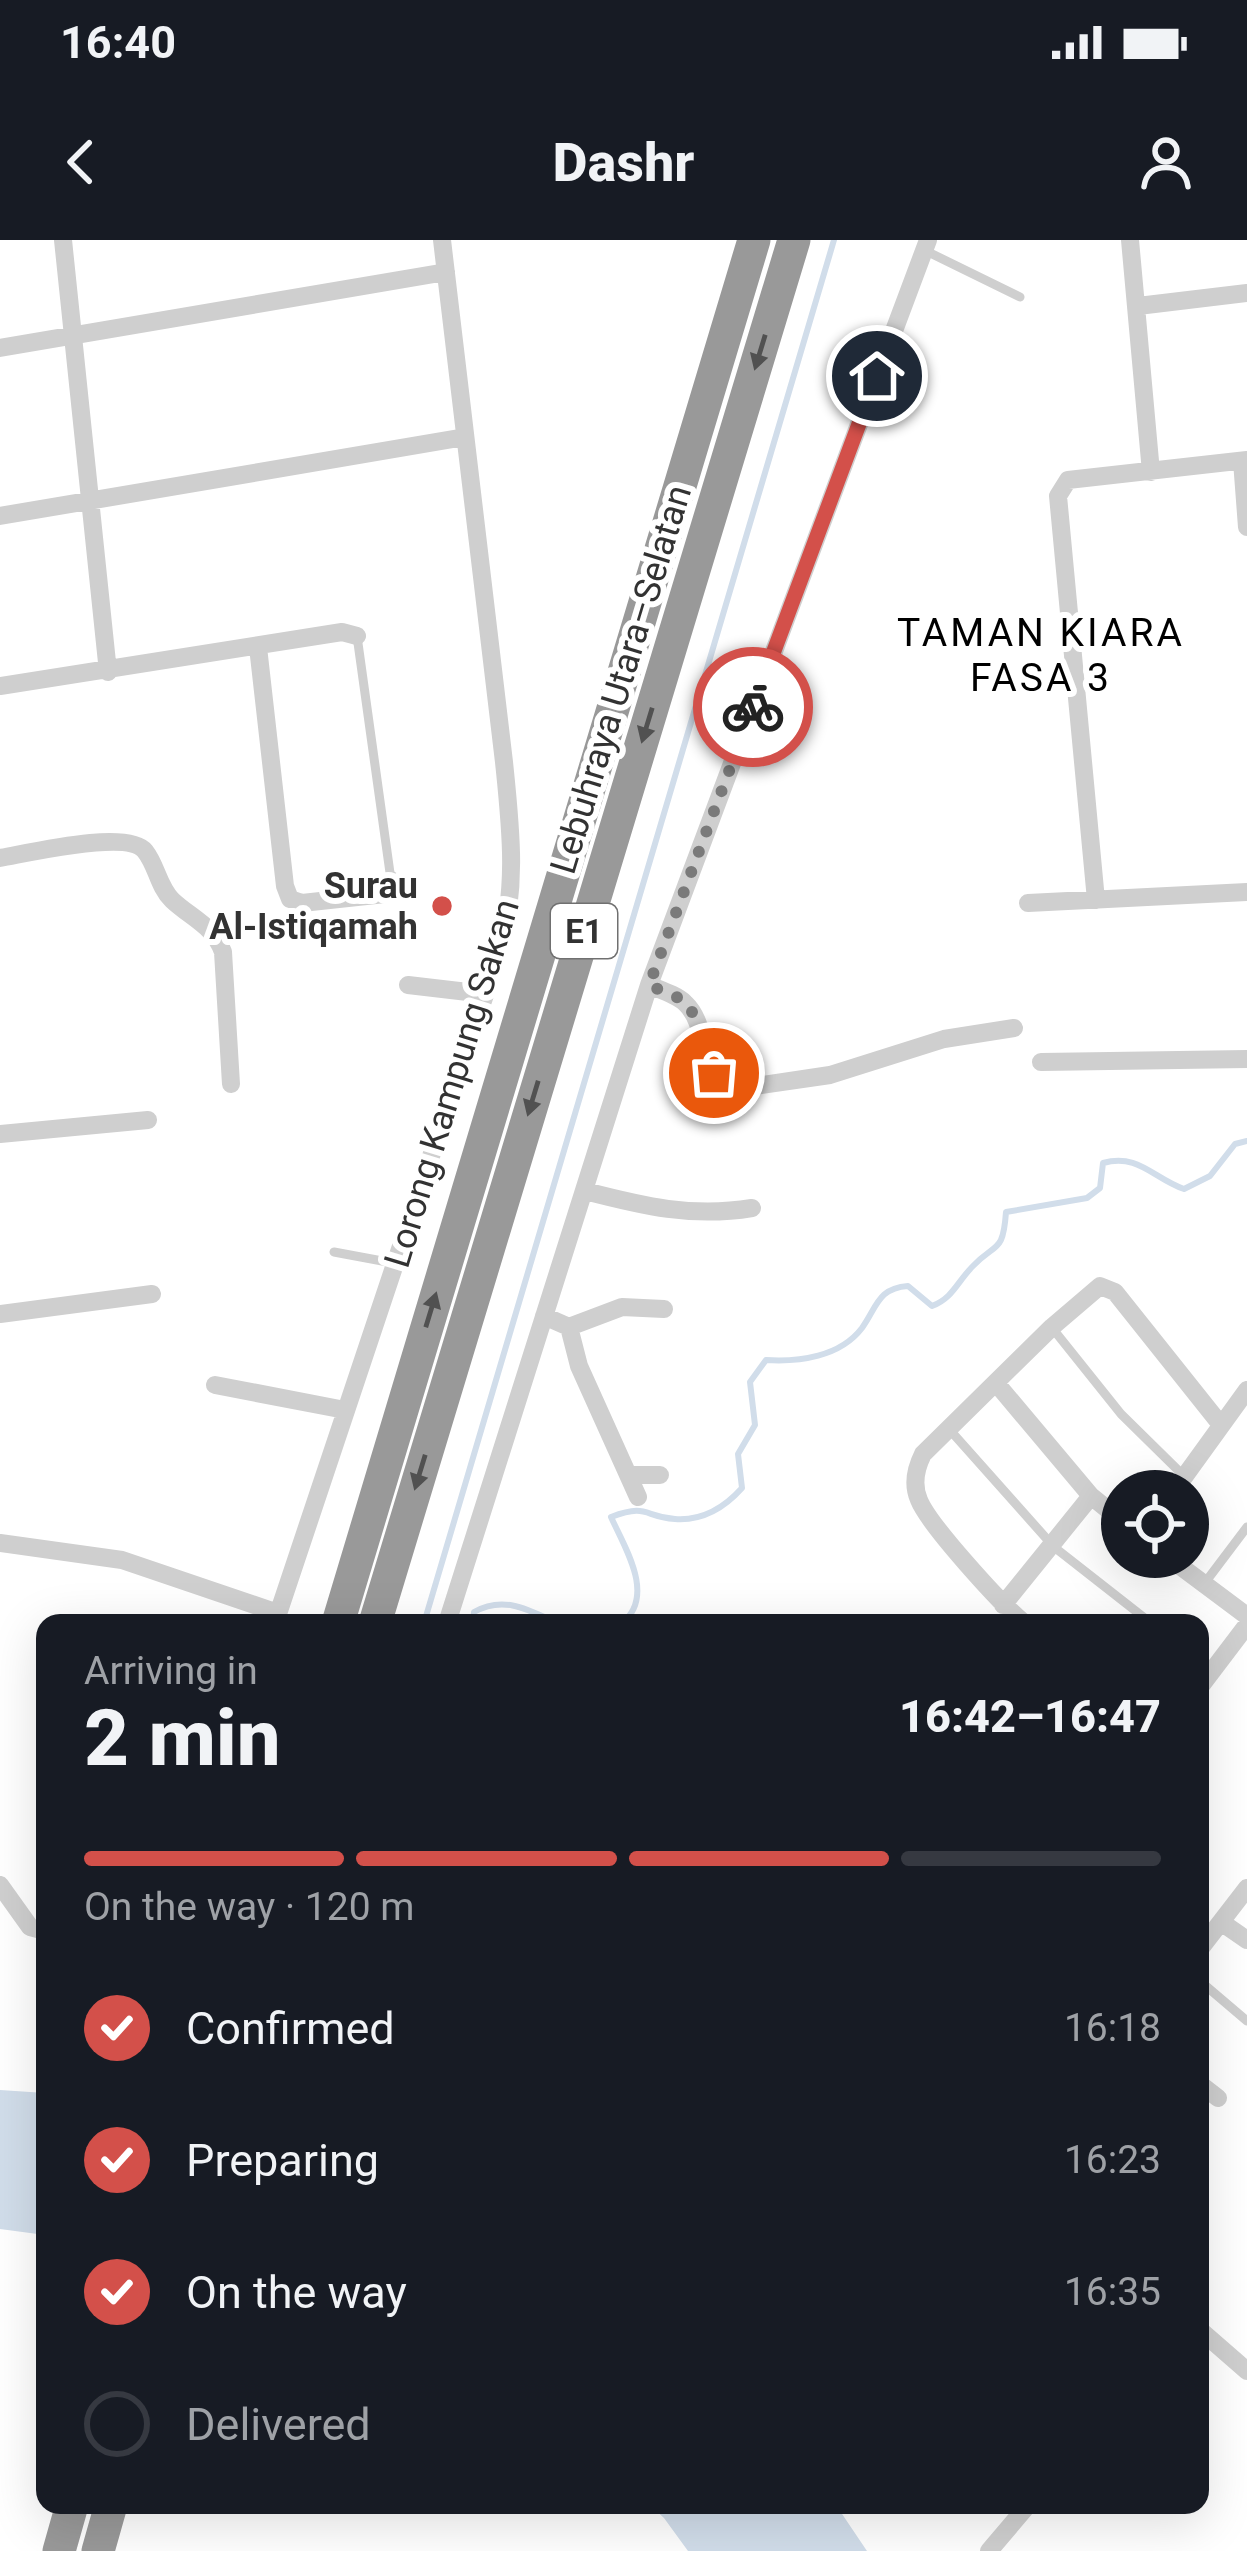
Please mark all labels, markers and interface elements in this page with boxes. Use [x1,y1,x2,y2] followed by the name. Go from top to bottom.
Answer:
[60,16,176,69] text: 16:40
[48,129,114,195] icon: back
[1133,129,1199,195] icon: person
[553,131,695,194] text: Dashr
[826,325,928,427] pin
[750,334,768,371] one-way arrow
[844,343,910,409] icon: home
[542,480,700,879] street label: Lebuhraya Utara–Selatan
[897,610,1185,701] district label: TAMAN KIARA FASA 3
[693,647,813,767] courier
[720,674,786,740] icon: bike
[636,707,655,744] one-way arrow
[209,865,418,948] place label: Surau Al-Istiqamah
[429,893,455,919] marker: Surau Al-Istiqamah
[376,894,528,1272] street label: Lorong Kampung Sakan
[551,904,617,958] road number: E1
[663,1022,765,1124] pin
[681,1040,747,1106] icon: bag
[523,1080,541,1117] one-way arrow
[423,1291,441,1327] one-way arrow
[410,1454,428,1490] one-way arrow
[1101,1470,1209,1578] map controls
[1101,1470,1209,1578] button: locate
[84,1648,258,1694] text: Arriving in
[899,1690,1161,1743] text: 16:42–16:47
[84,1693,281,1784] text: 2 min
[84,1884,415,1930] text: On the way · 120 m
[84,1995,150,2061] icon: check
[186,2002,395,2055] text: Confirmed
[1064,2005,1161,2051] text: 16:18
[84,2127,150,2193] icon: check
[186,2134,379,2187] text: Preparing
[1064,2137,1161,2183] text: 16:23
[84,2259,150,2325] icon: check
[186,2266,407,2319] text: On the way
[1064,2269,1161,2315] text: 16:35
[186,2398,371,2451] text: Delivered

